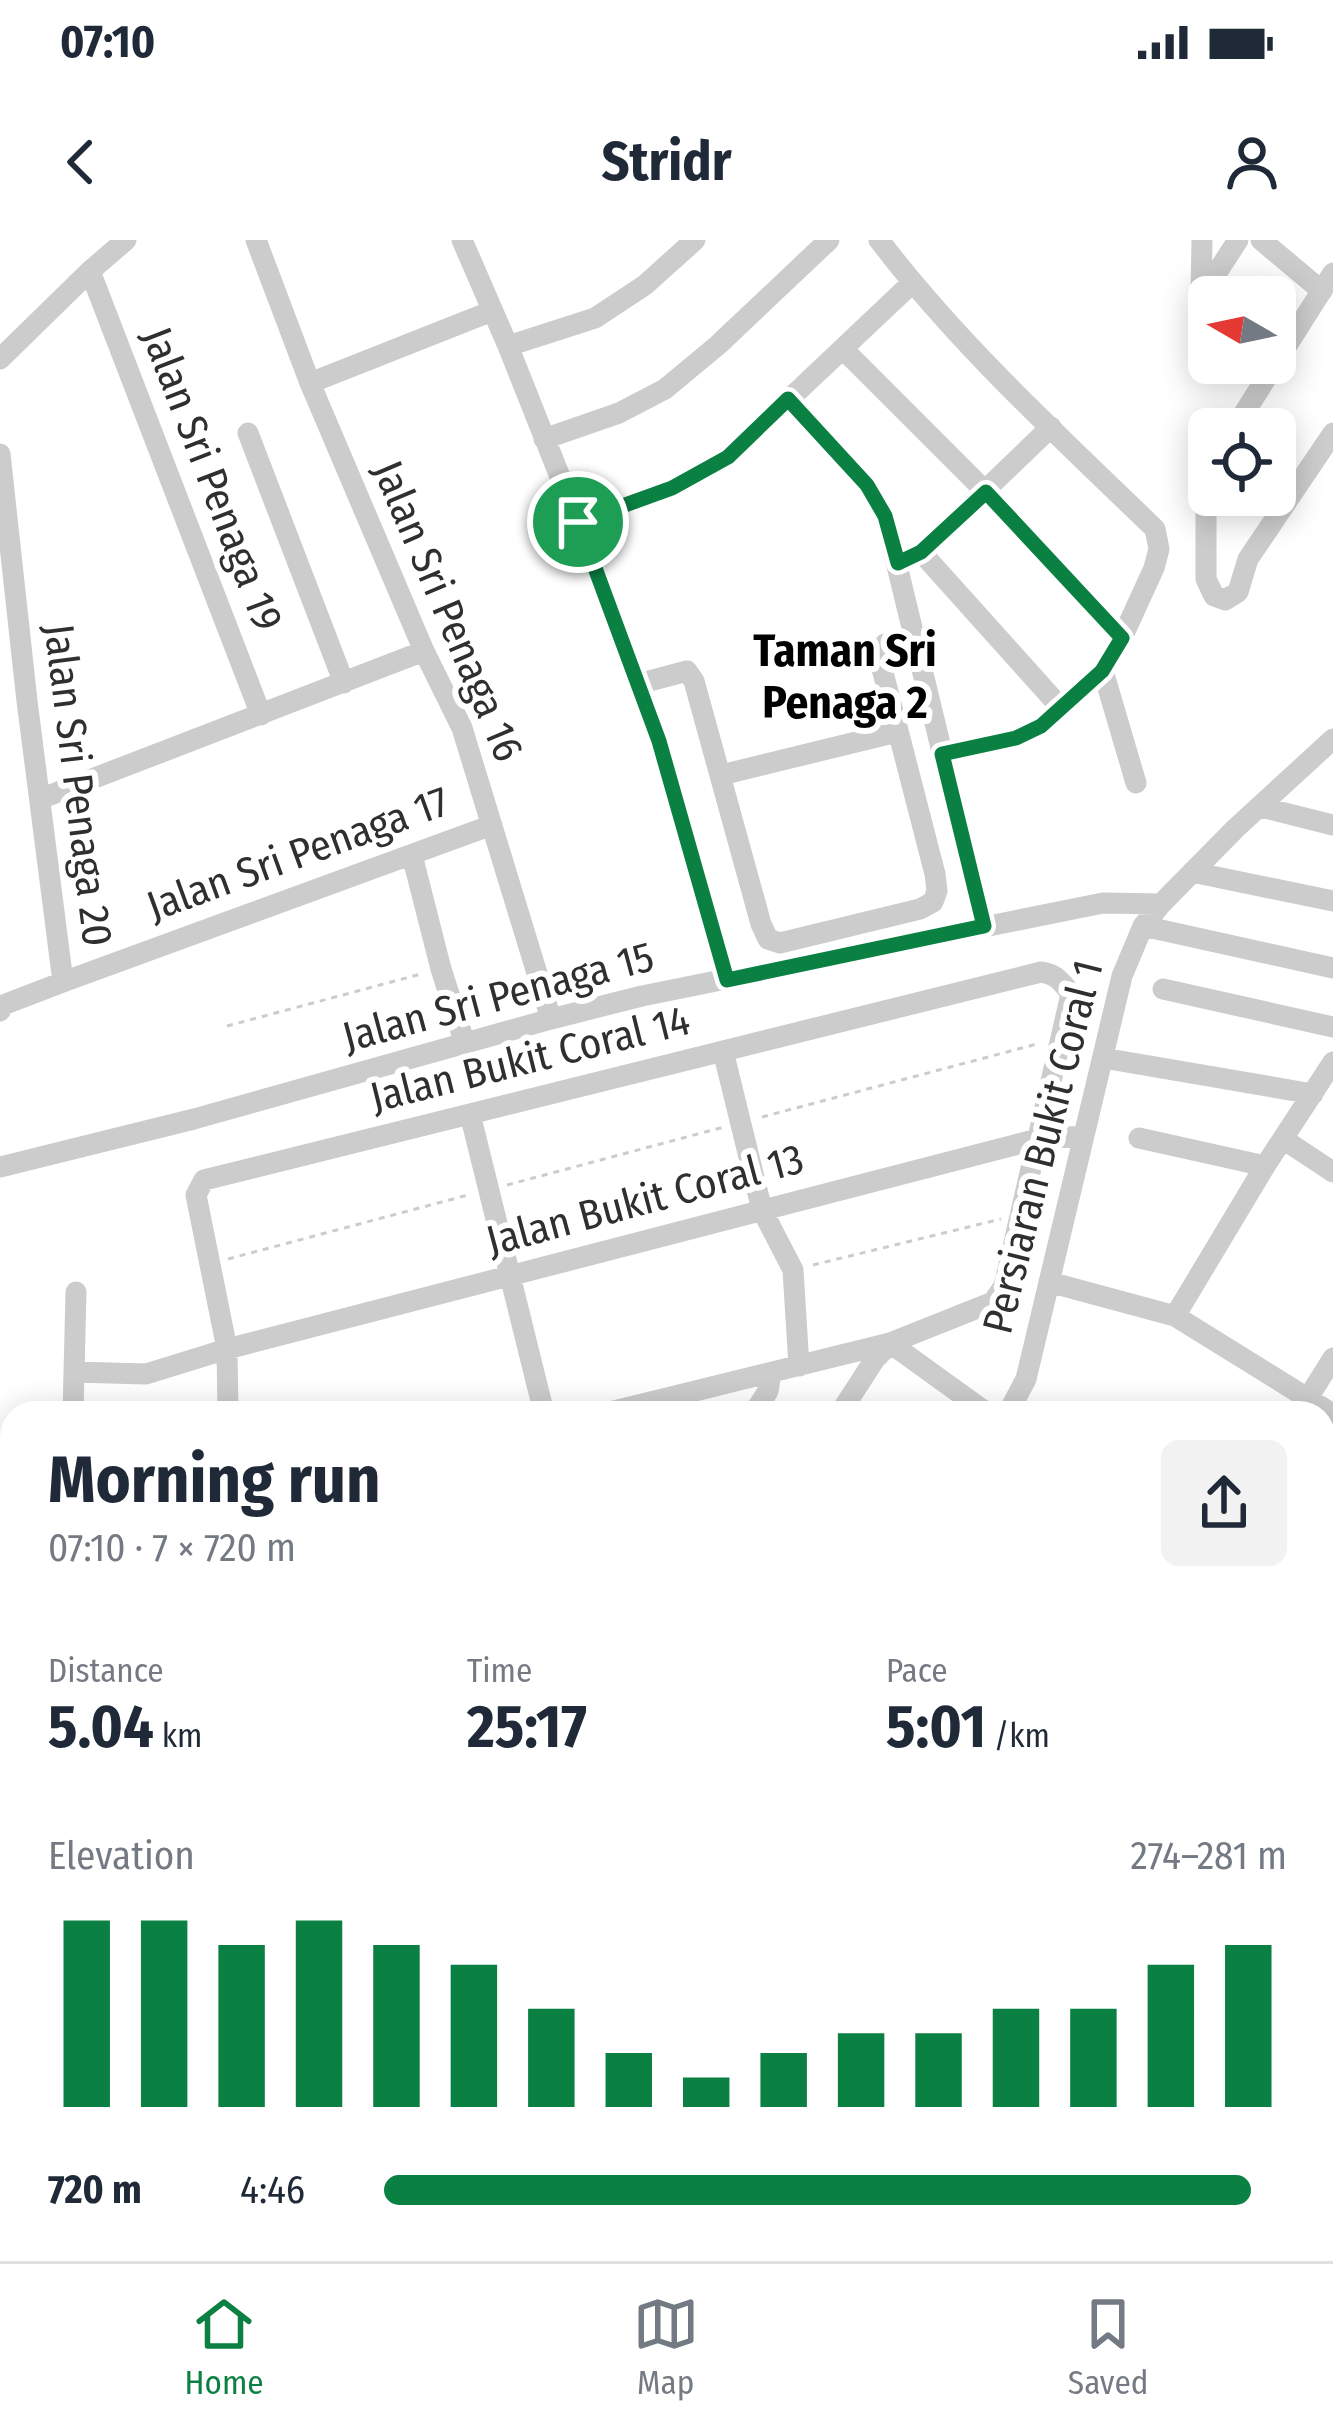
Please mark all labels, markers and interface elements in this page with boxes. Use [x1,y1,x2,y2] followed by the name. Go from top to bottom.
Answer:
[60,15,155,69] text: 07:10
[48,129,114,195] icon: back
[1219,129,1285,195] icon: person
[602,130,731,194] text: Stridr
[1188,276,1296,384] north arrow
[1188,276,1296,516] map controls
[131,320,293,638] street label: Jalan Sri Penaga 19
[1188,408,1296,516] button: locate
[362,453,534,769] street label: Jalan Sri Penaga 16
[527,471,629,573] pin
[545,489,611,555] icon: arrive
[33,621,123,949] street label: Jalan Sri Penaga 20
[753,624,937,730] district label: Taman Sri Penaga 2
[140,776,456,932] street label: Jalan Sri Penaga 17
[337,931,659,1063] street label: Jalan Sri Penaga 15
[972,955,1114,1339] street label: Persiaran Bukit Coral 1
[365,995,695,1123] street label: Jalan Bukit Coral 14
[481,1134,809,1266] street label: Jalan Bukit Coral 13
[48,1440,381,1519] text: Morning run
[1161,1440,1287,1566] button: share
[48,1525,296,1571] text: 07:10 · 7 × 720 m
[48,1651,164,1691] text: Distance
[467,1651,532,1691] text: Time
[886,1651,948,1691] text: Pace
[48,1691,154,1763] text: 5.04
[467,1691,587,1763] text: 25:17
[886,1691,986,1763] text: 5:01
[154,1716,202,1756] text: km
[986,1716,1050,1756] text: /km
[48,1833,195,1879] text: Elevation
[1131,1833,1287,1879] text: 274–281 m
[48,2167,142,2213] text: 720 m
[240,2167,305,2213] text: 4:46
[185,2291,264,2403] tab: Home
[633,2291,699,2403] tab: Map
[1068,2291,1148,2403] tab: Saved

